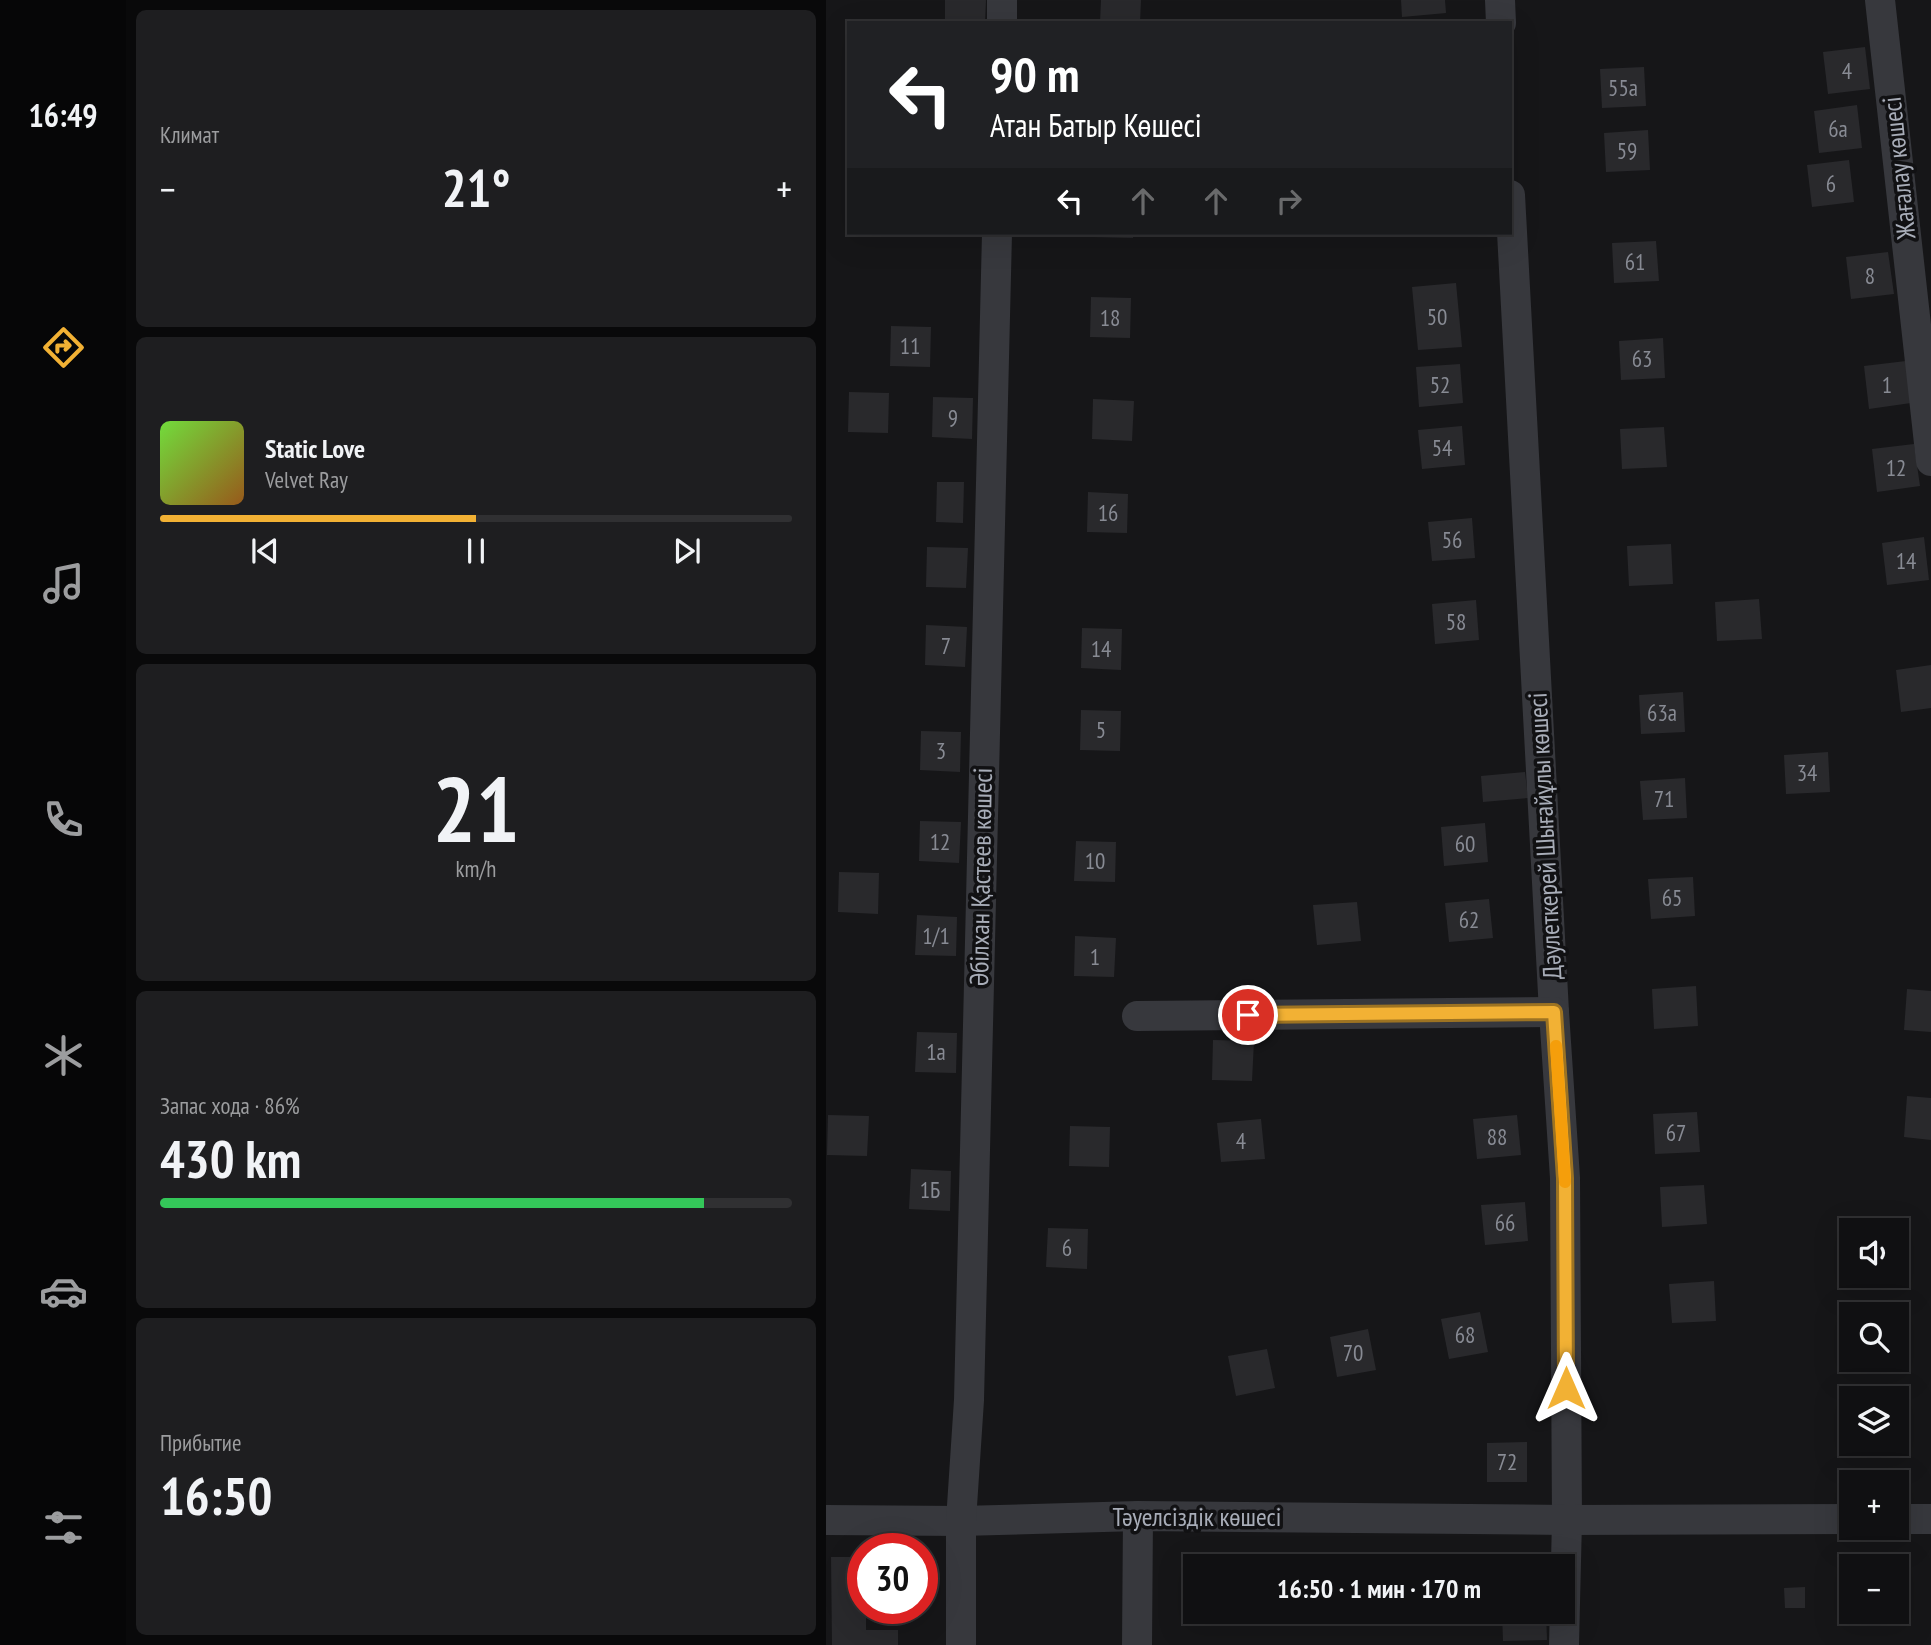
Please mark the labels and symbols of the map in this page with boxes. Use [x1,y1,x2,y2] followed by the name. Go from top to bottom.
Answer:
[1842,56,1852,85] house number: 4
[1608,73,1638,102] house number: 55а
[1875,95,1923,242] street label: Жағалау көшесі
[1828,114,1848,143] house number: 6а
[1617,136,1637,165] house number: 59
[1826,169,1836,198] house number: 6
[1625,247,1645,276] house number: 61
[1865,261,1875,290] house number: 8
[1427,302,1447,331] house number: 50
[1100,303,1120,332] house number: 18
[900,331,920,360] house number: 11
[1632,344,1652,373] house number: 63
[1430,370,1450,399] house number: 52
[1882,370,1892,399] house number: 1
[948,403,958,432] house number: 9
[1432,433,1452,462] house number: 54
[1886,453,1906,482] house number: 12
[1098,498,1118,527] house number: 16
[1442,525,1462,554] house number: 56
[1896,546,1916,575] house number: 14
[1446,607,1466,636] house number: 58
[941,631,951,660] house number: 7
[1091,634,1111,663] house number: 14
[1521,692,1568,980] street label: Дәулеткерей Шығайұлы көшесі
[1647,698,1677,727] house number: 63а
[1096,715,1106,744] house number: 5
[936,736,946,765] house number: 3
[1797,758,1817,787] house number: 34
[962,767,999,987] street label: Әбілхан Қастеев көшесі
[1654,784,1674,813] house number: 71
[930,827,950,856] house number: 12
[1455,829,1475,858] house number: 60
[1085,846,1105,875] house number: 10
[1662,883,1682,912] house number: 65
[1459,905,1479,934] house number: 62
[922,921,950,950] house number: 1/1
[1090,942,1100,971] house number: 1
[1218,985,1278,1045] pin
[926,1037,946,1066] house number: 1а
[1666,1118,1686,1147] house number: 67
[1487,1122,1507,1151] house number: 88
[1236,1126,1246,1155] house number: 4
[920,1175,940,1204] house number: 1Б
[1495,1208,1515,1237] house number: 66
[1062,1233,1072,1262] house number: 6
[1455,1320,1475,1349] house number: 68
[1343,1338,1363,1367] house number: 70
[1529,1351,1603,1425] position arrow
[1497,1447,1517,1476] house number: 72
[1113,1500,1281,1533] street label: Тәуелсіздік көшесі
[847,1533,938,1624] speed limit sign: 30

